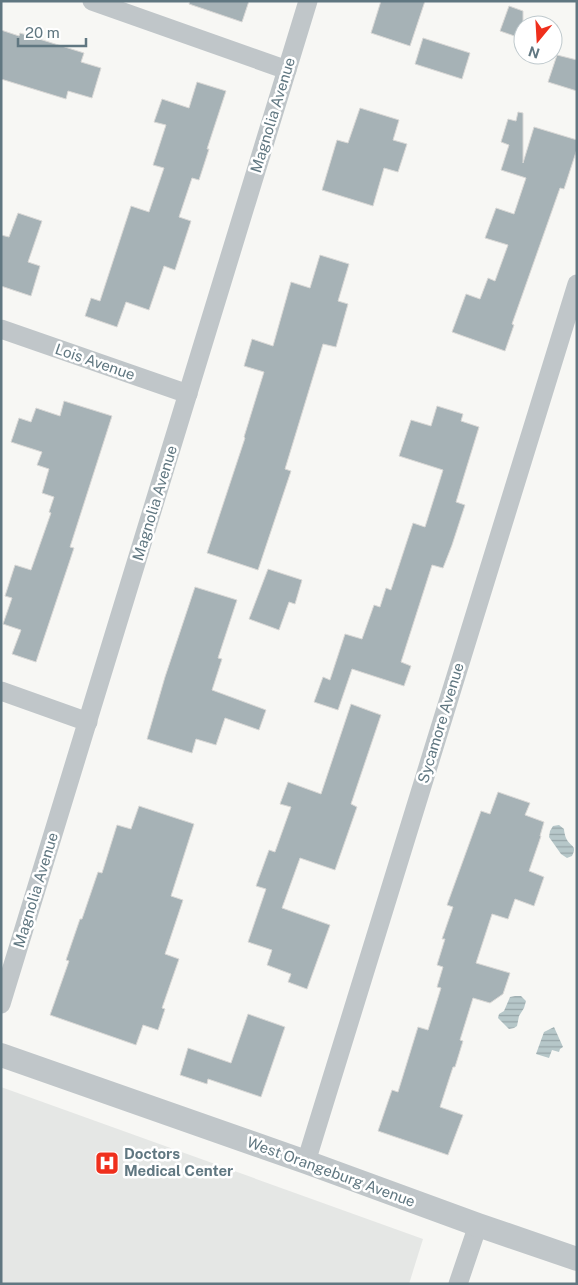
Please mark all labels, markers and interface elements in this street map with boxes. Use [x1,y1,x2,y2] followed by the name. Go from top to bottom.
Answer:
[18,15,85,47] scale bar
[513,15,563,65] north arrow
[25,24,60,41] text: 20 m
[526,43,542,62] text: N
[247,55,298,175] street label: Magnolia Avenue
[53,340,137,383] street label: Lois Avenue
[129,443,180,563] street label: Magnolia Avenue
[414,661,467,785] street label: Sycamore Avenue
[10,830,61,950] street label: Magnolia Avenue
[245,1133,418,1210] street label: West Orangeburg Avenue
[124,1145,233,1179] place label: Doctors Medical Center
[94,1150,120,1176] hospital icon: Doctors Medical Center

